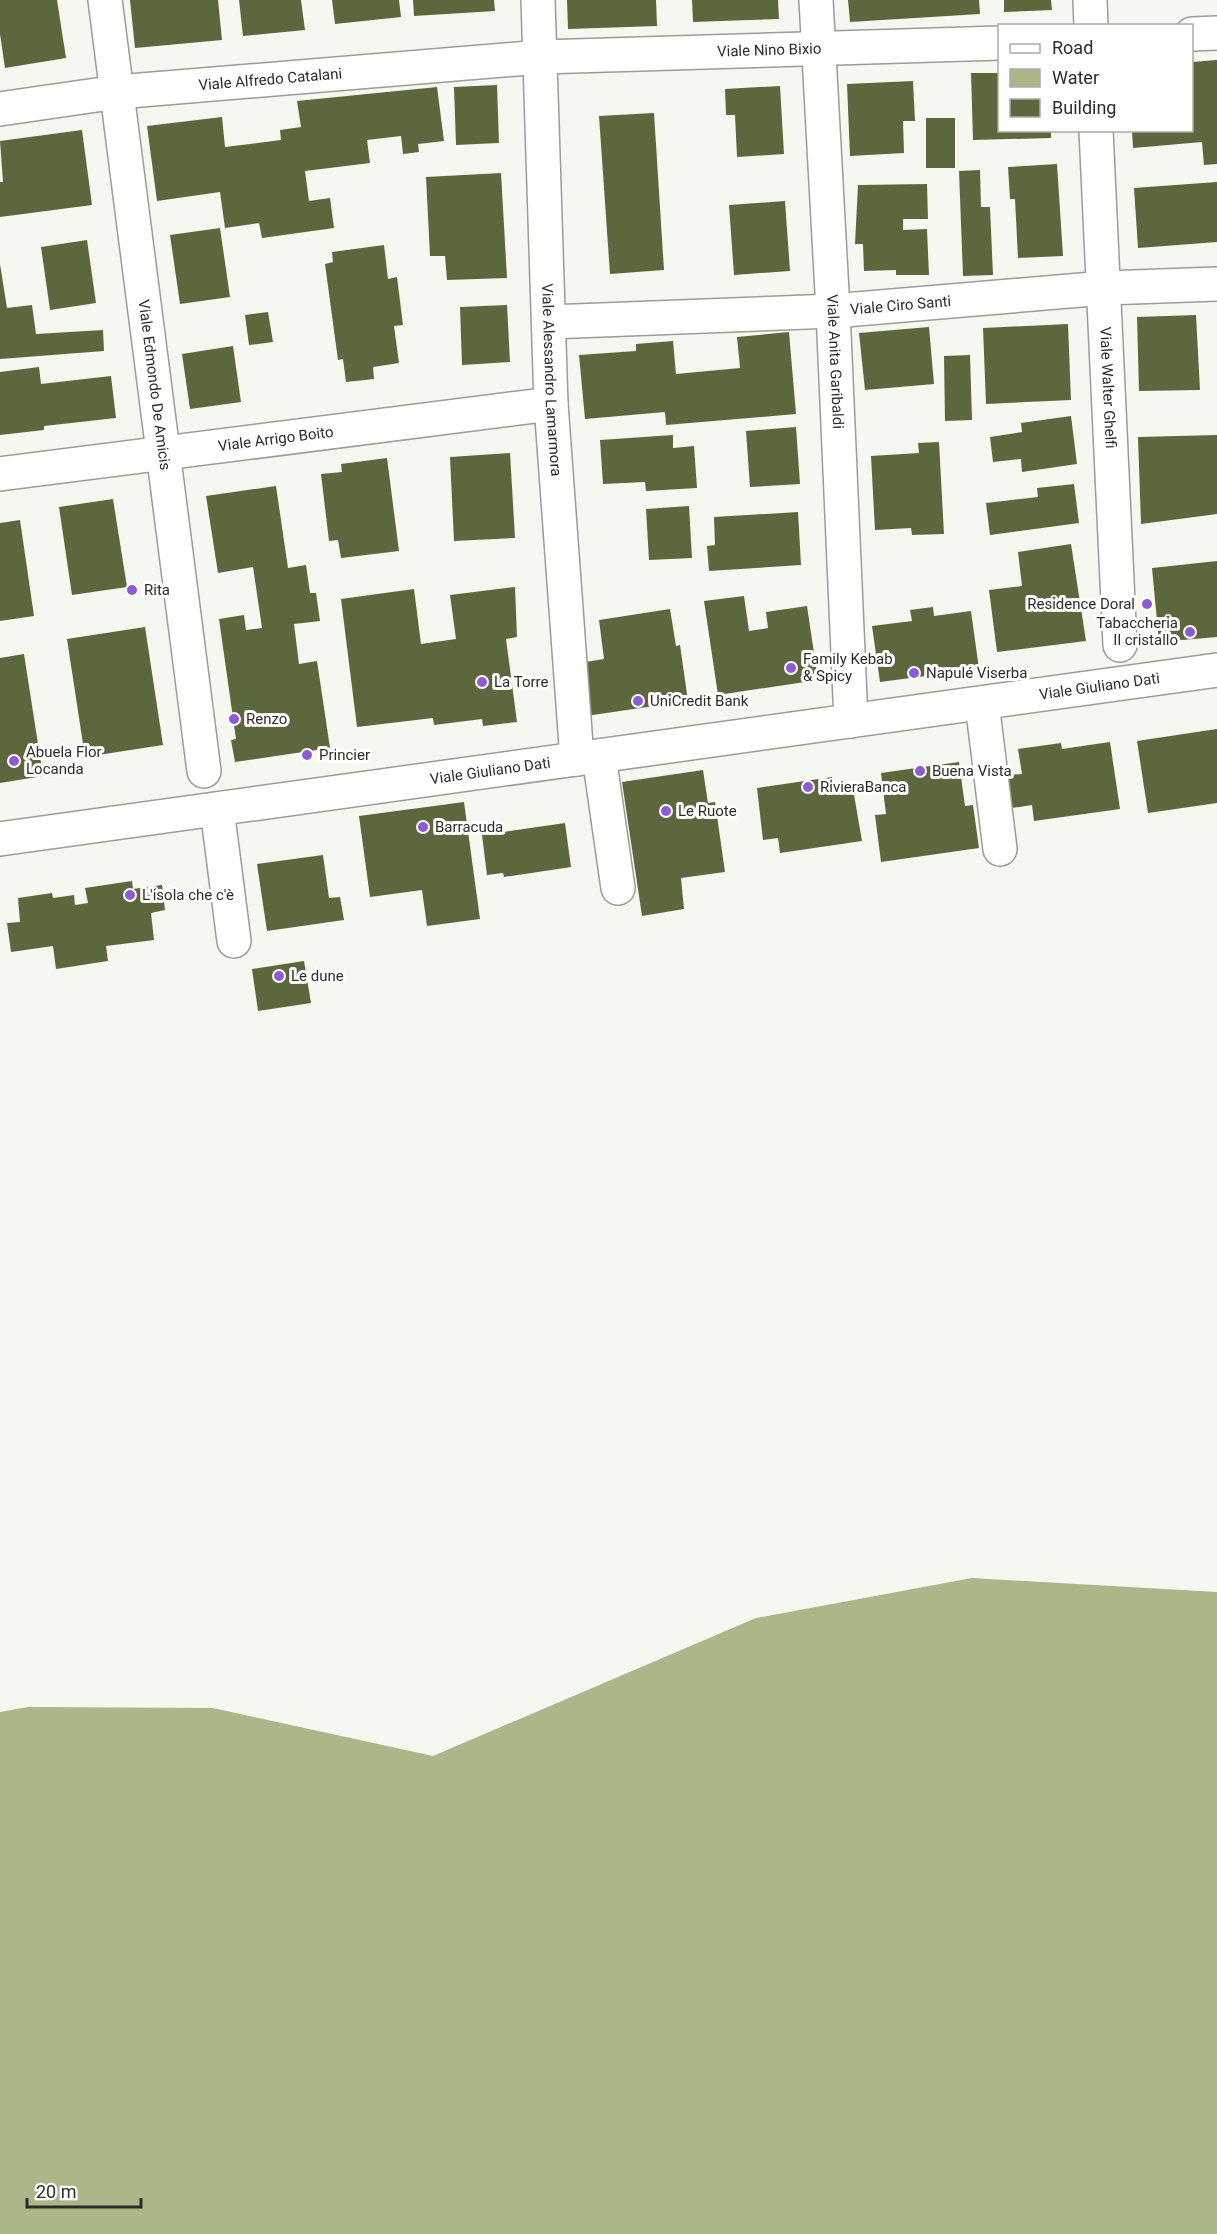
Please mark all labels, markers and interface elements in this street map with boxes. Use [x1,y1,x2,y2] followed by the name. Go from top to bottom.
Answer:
[998,24,1193,132] legend
[1052,37,1093,58] text: Road
[717,39,822,61] street label: Viale Nino Bixio
[198,64,343,94] street label: Viale Alfredo Catalani
[1052,67,1099,88] text: Water
[1052,97,1116,118] text: Building
[538,283,565,477] street label: Viale Alessandro Lamarmora
[849,292,952,319] street label: Viale Ciro Santi
[823,294,847,429] street label: Viale Anita Garibaldi
[135,298,174,471] street label: Viale Edmondo De Amicis
[1096,326,1120,449] street label: Viale Walter Ghelfi
[217,423,334,455] street label: Viale Arrigo Boito
[144,581,170,599] place label: Rita
[125,583,139,597] marker: Rita
[1027,595,1135,613] place label: Residence Doral
[1140,597,1154,611] marker: Residence Doral
[1096,614,1178,649] place label: Tabaccheria Il cristallo
[1183,625,1197,639] marker: Tabaccheria Il cristallo
[803,650,893,685] place label: Family Kebab & Spicy
[784,661,798,675] marker: Family Kebab & Spicy
[926,664,1027,682] place label: Napulé Viserba
[907,666,921,680] marker: Napulé Viserba
[1038,669,1161,704] street label: Viale Giuliano Dati
[494,673,548,691] place label: La Torre
[475,675,489,689] marker: La Torre
[650,692,749,710] place label: UniCredit Bank
[631,694,645,708] marker: UniCredit Bank
[246,710,287,728] place label: Renzo
[227,712,241,726] marker: Renzo
[26,743,102,778] place label: Abuela Flor Locanda
[319,746,370,764] place label: Princier
[300,748,314,762] marker: Princier
[7,754,21,768] marker: Abuela Flor Locanda
[429,754,552,788] street label: Viale Giuliano Dati
[932,762,1012,780] place label: Buena Vista
[913,764,927,778] marker: Buena Vista
[820,778,907,796] place label: RivieraBanca
[801,780,815,794] marker: RivieraBanca
[678,802,737,820] place label: Le Ruote
[659,804,673,818] marker: Le Ruote
[435,818,503,836] place label: Barracuda
[416,820,430,834] marker: Barracuda
[142,886,234,904] place label: L'isola che c'è
[123,888,137,902] marker: L'isola che c'è
[291,967,344,985] place label: Le dune
[272,969,286,983] marker: Le dune
[27,2171,141,2209] scale bar
[36,2181,76,2202] text: 20 m

